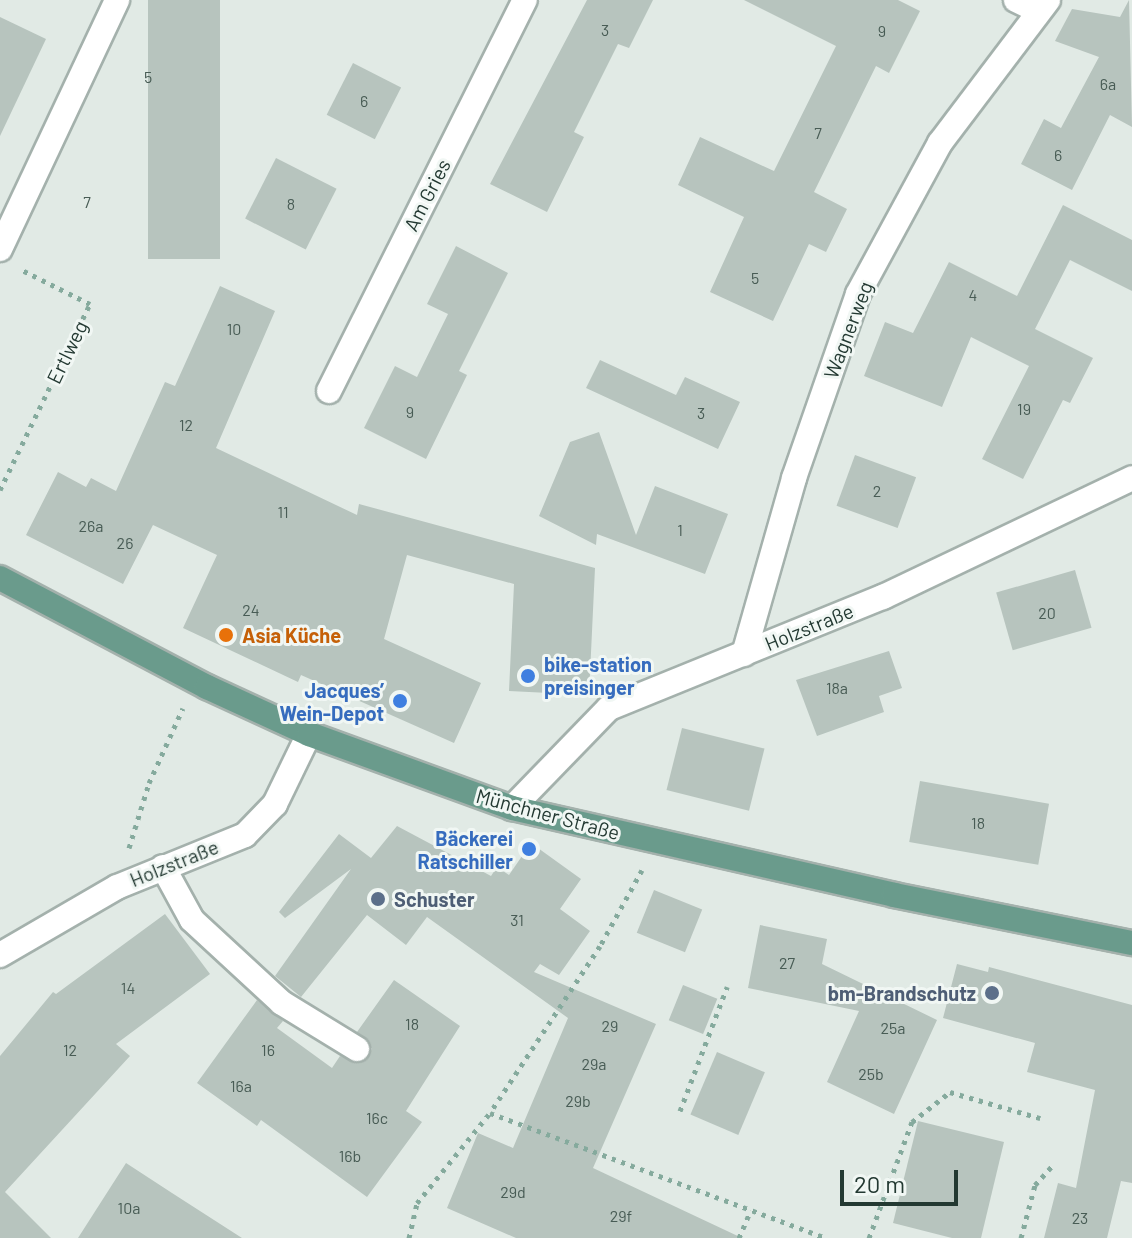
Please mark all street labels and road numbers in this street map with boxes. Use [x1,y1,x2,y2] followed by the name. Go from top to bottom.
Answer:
[399,155,455,235] street label: Am Gries
[819,278,877,382] street label: Wagnerweg
[42,317,92,387] street label: Ertlweg
[761,598,857,656] street label: Holzstraße
[474,783,622,845] street label: Münchner Straße
[126,834,222,892] street label: Holzstraße

